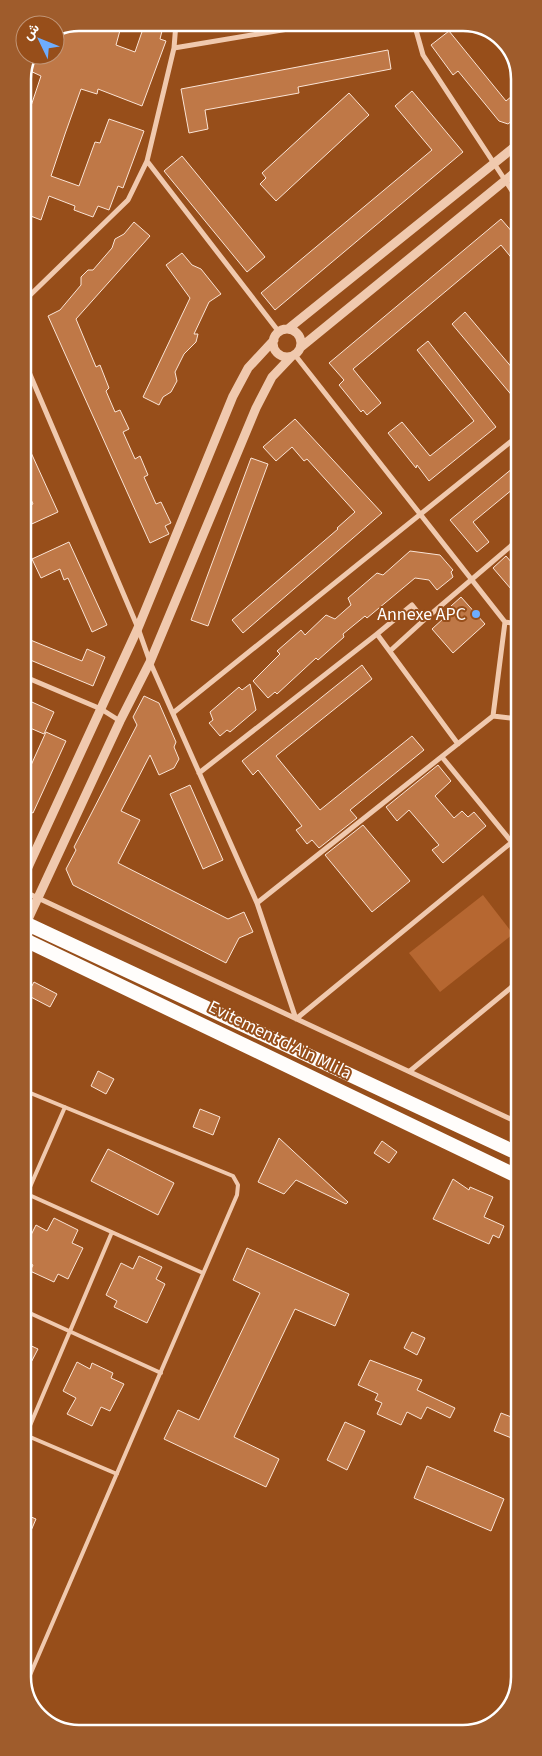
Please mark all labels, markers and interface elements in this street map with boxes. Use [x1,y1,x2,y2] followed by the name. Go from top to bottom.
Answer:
[15,15,65,65] north arrow
[18,19,44,45] text: ش
[377,602,466,627] place label: Annexe APC
[470,608,482,620] marker: Annexe APC
[204,994,356,1086] street label: Evitement d'Ain Mlila

